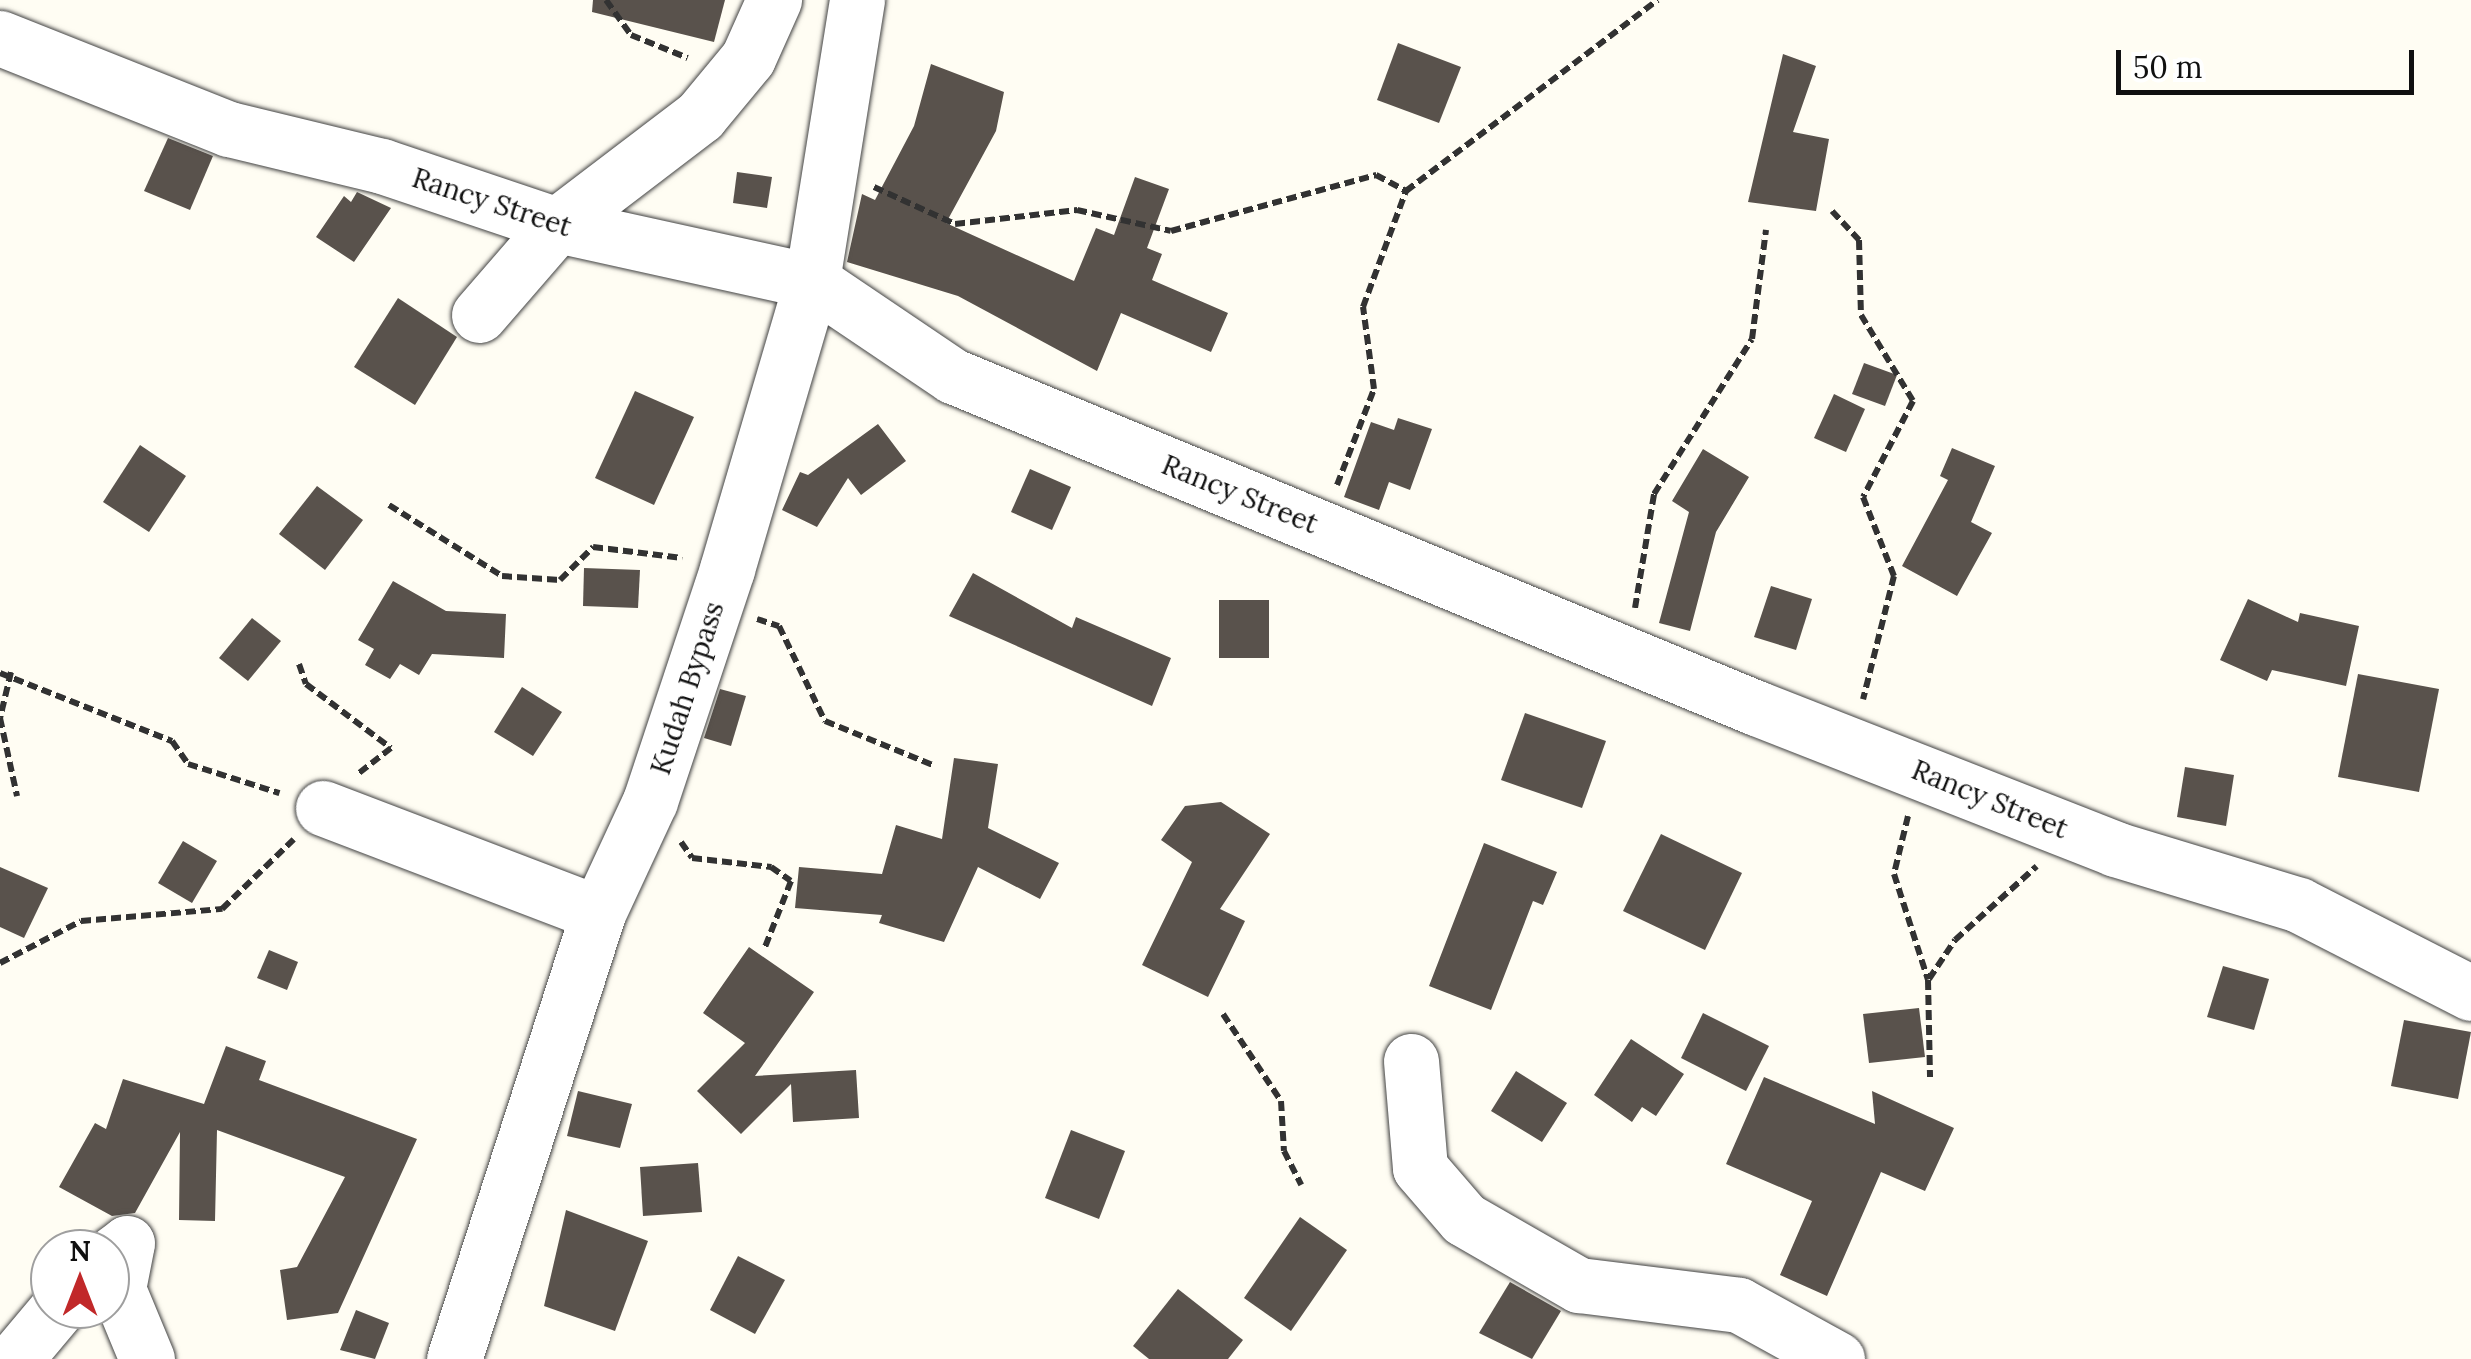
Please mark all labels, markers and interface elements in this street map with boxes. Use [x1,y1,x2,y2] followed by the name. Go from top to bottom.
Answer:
[2121,30,2418,92] scale bar
[2133,48,2203,86] text: 50 m
[408,160,576,244] street label: Rancy Street
[1157,447,1323,541] street label: Rancy Street
[643,597,731,779] street label: Kudah Bypass
[1907,752,2073,846] street label: Rancy Street
[30,1229,130,1329] north arrow
[69,1233,91,1269] text: N

